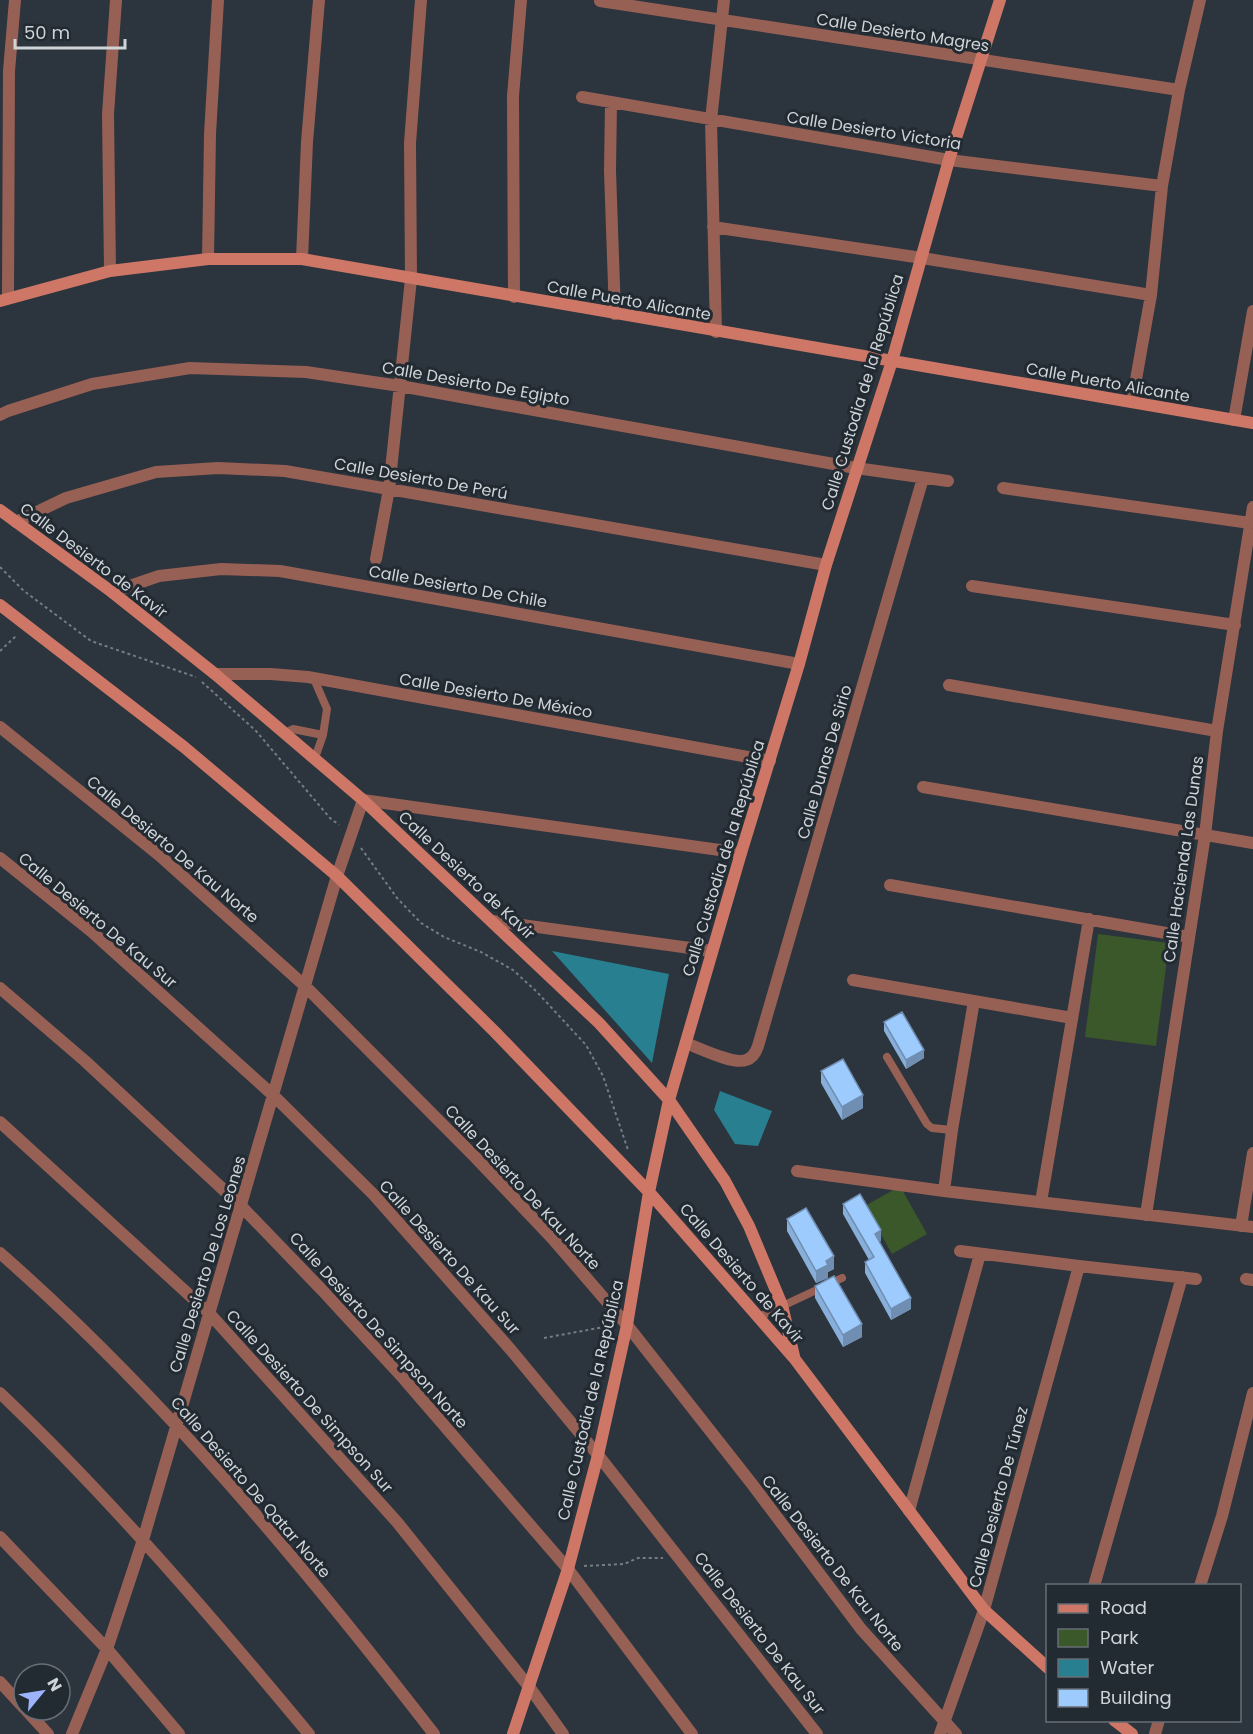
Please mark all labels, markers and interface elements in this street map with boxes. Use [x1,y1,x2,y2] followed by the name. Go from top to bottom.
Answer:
[815,7,991,58] street label: Calle Desierto Magres
[15,12,124,50] scale bar
[24,20,70,45] text: 50 m
[785,105,963,156] street label: Calle Desierto Victoria
[816,271,909,513] street label: Calle Custodia de la República
[545,275,713,326] street label: Calle Puerto Alicante
[380,356,572,411] street label: Calle Desierto De Egipto
[1024,357,1192,408] street label: Calle Puerto Alicante
[332,452,510,505] street label: Calle Desierto De Perú
[15,497,172,624] street label: Calle Desierto de Kavir
[367,559,549,614] street label: Calle Desierto De Chile
[398,667,594,724] street label: Calle Desierto De México
[791,682,858,842] street label: Calle Dunas De Sirio
[677,737,770,979] street label: Calle Custodia de la República
[1158,754,1209,964] street label: Calle Hacienda Las Dunas
[82,770,264,928] street label: Calle Desierto De Kau Norte
[393,806,540,945] street label: Calle Desierto de Kavir
[13,847,182,994] street label: Calle Desierto De Kau Sur
[440,1100,606,1275] street label: Calle Desierto De Kau Norte
[163,1153,251,1375] street label: Calle Desierto De Los Leones
[374,1175,525,1340] street label: Calle Desierto De Kau Sur
[674,1198,809,1349] street label: Calle Desierto de Kavir
[284,1227,473,1434] street label: Calle Desierto De Simpson Norte
[552,1278,629,1523] street label: Calle Custodia de la República
[221,1305,398,1498] street label: Calle Desierto De Simpson Sur
[165,1391,336,1583] street label: Calle Desierto De Qatar Norte
[963,1404,1034,1590] street label: Calle Desierto De Túnez
[756,1470,909,1657] street label: Calle Desierto De Kau Norte
[689,1547,831,1720] street label: Calle Desierto De Kau Sur
[1046,1584,1241,1722] legend
[1100,1595,1147,1620] text: Road
[1100,1625,1139,1650] text: Park
[1100,1655,1154,1680] text: Water
[12,1662,72,1722] north arrow
[42,1674,68,1696] text: N
[1100,1685,1172,1710] text: Building

